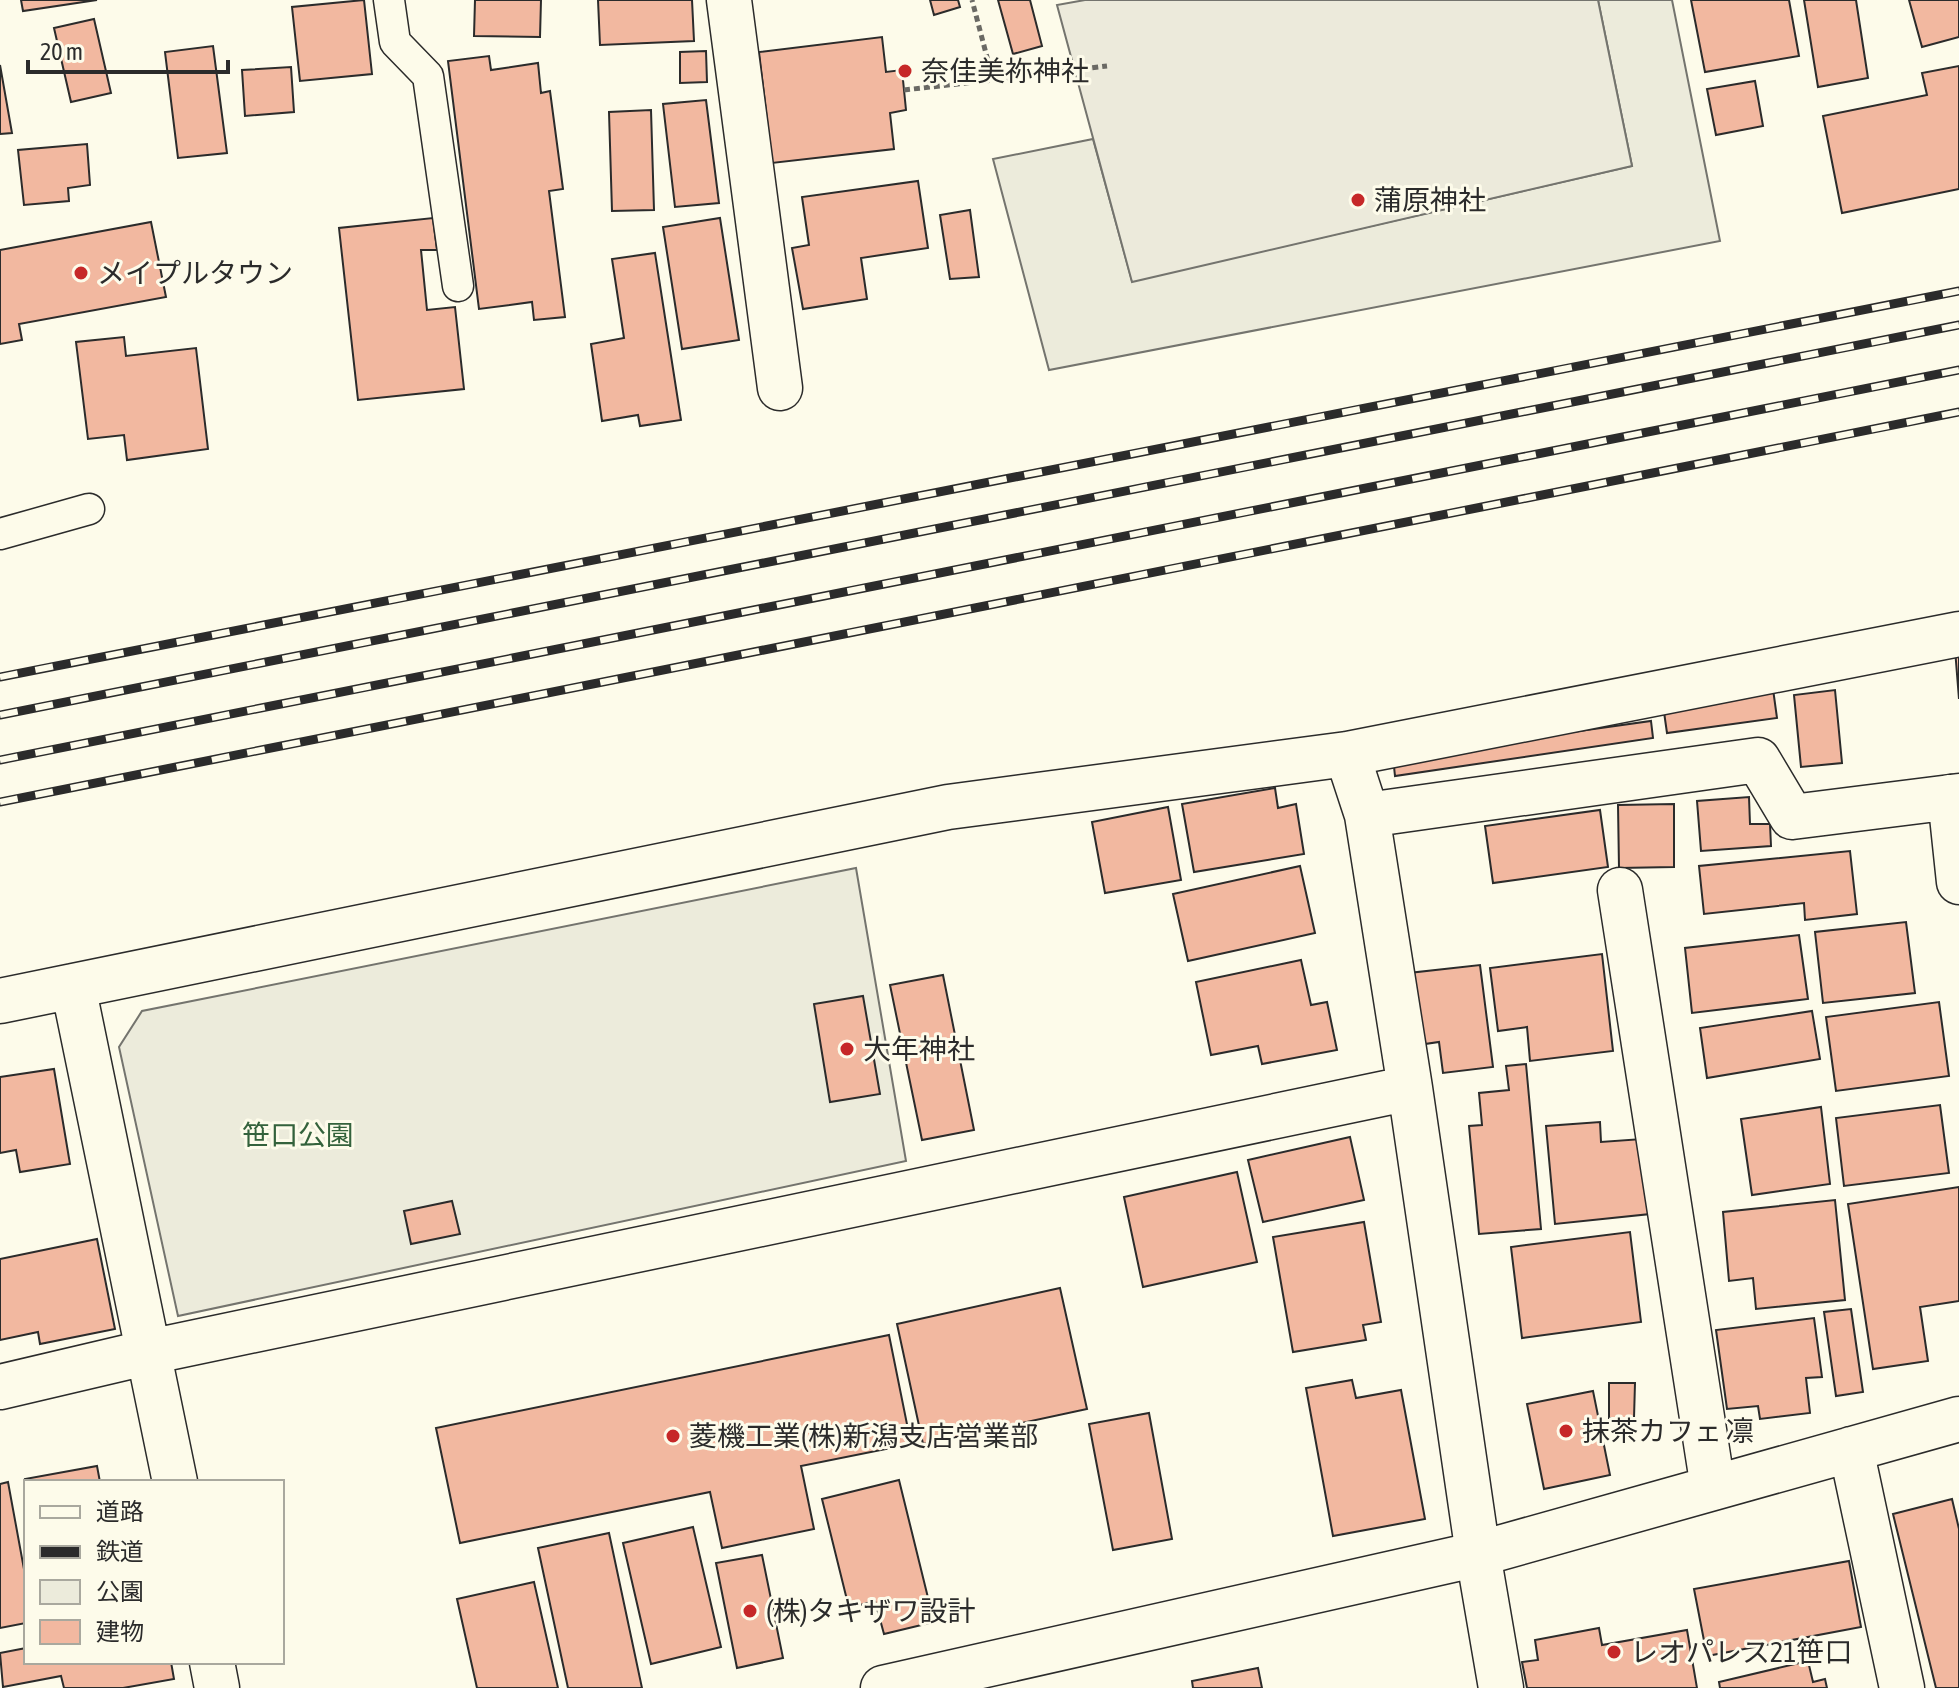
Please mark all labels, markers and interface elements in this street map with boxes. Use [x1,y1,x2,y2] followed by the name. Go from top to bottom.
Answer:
[28,24,228,74] scale bar
[40,38,83,65] text: 20 m
[921,55,1089,87] place label: 奈佳美祢神社
[896,62,914,80] marker: 奈佳美祢神社
[1374,184,1486,216] place label: 蒲原神社
[1349,191,1367,209] marker: 蒲原神社
[97,257,293,289] place label: メイプルタウン
[72,264,90,282] marker: メイプルタウン
[863,1033,975,1065] place label: 大年神社
[838,1040,856,1058] marker: 大年神社
[242,1119,354,1151] park label: 笹口公園
[1582,1415,1754,1447] place label: 抹茶カフェ 凛
[689,1420,1038,1452] place label: 菱機工業(株)新潟支店営業部
[1557,1422,1575,1440] marker: 抹茶カフェ 凛
[664,1427,682,1445] marker: 菱機工業(株)新潟支店営業部
[24,1480,284,1664] legend
[96,1498,144,1525] text: 道路
[96,1538,144,1565] text: 鉄道
[96,1578,144,1605] text: 公園
[766,1595,975,1627] place label: (株)タキザワ設計
[741,1602,759,1620] marker: (株)タキザワ設計
[96,1618,144,1645] text: 建物
[1630,1636,1852,1668] place label: レオパレス21笹口
[1605,1643,1623,1661] marker: レオパレス21笹口

